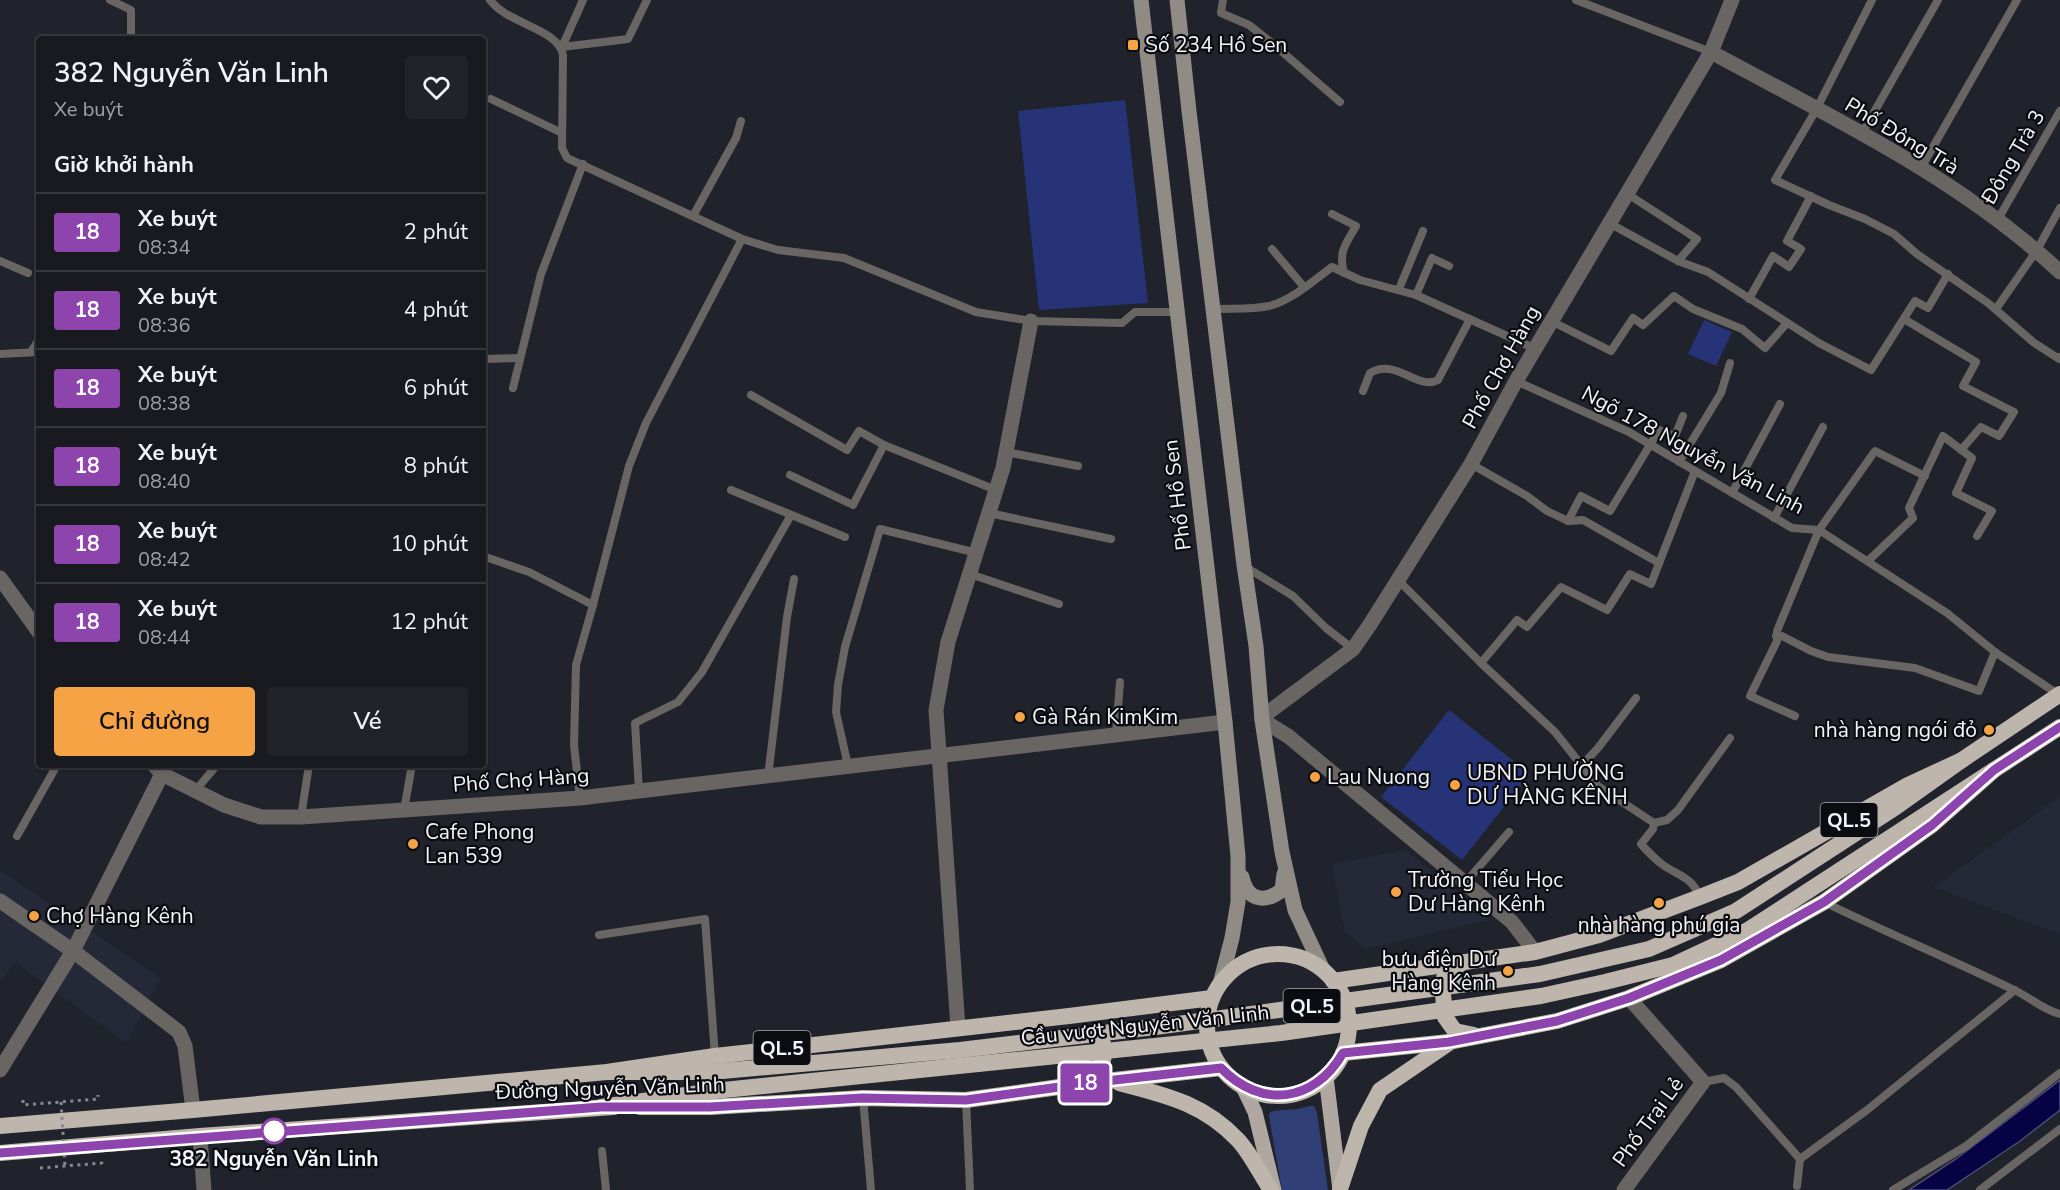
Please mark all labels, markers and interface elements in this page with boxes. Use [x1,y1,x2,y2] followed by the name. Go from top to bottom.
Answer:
[1145,31,1287,59] place label: Số 234 Hồ Sen
[1126,38,1140,52] marker: Số 234 Hồ Sen
[54,54,329,92] text: 382 Nguyễn Văn Linh
[405,56,468,119] button: heart
[1840,91,1964,181] street label: Phố Đông Trà
[54,96,123,123] text: Xe buýt
[1974,105,2051,210] street label: Đông Trà 3
[54,150,194,180] text: Giờ khởi hành
[138,204,217,234] text: Xe buýt
[404,217,468,247] text: 2 phút
[74,218,100,246] text: 18
[138,234,191,261] text: 08:34
[138,282,217,312] text: Xe buýt
[404,295,468,325] text: 4 phút
[74,296,100,324] text: 18
[1456,300,1546,434] street label: Phố Chợ Hàng
[138,312,191,339] text: 08:36
[138,360,217,390] text: Xe buýt
[404,373,468,403] text: 6 phút
[74,374,100,402] text: 18
[1577,379,1809,521] street label: Ngõ 178 Nguyễn Văn Linh
[138,390,191,417] text: 08:38
[138,438,217,468] text: Xe buýt
[1156,438,1198,552] street label: Phố Hồ Sen
[404,451,468,481] text: 8 phút
[74,452,100,480] text: 18
[138,468,191,495] text: 08:40
[138,516,217,546] text: Xe buýt
[391,529,468,559] text: 10 phút
[74,530,100,558] text: 18
[138,546,191,573] text: 08:42
[138,594,217,624] text: Xe buýt
[391,607,468,637] text: 12 phút
[74,608,100,636] text: 18
[138,624,191,651] text: 08:44
[54,687,255,756] button: Chỉ đường
[267,687,468,756] button: Vé
[1032,703,1178,731] place label: Gà Rán KimKim
[1013,710,1027,724] marker: Gà Rán KimKim
[1814,716,1977,744] place label: nhà hàng ngói đỏ
[1982,723,1996,737] marker: nhà hàng ngói đỏ
[1467,759,1628,811] place label: UBND PHƯỜNG DƯ HÀNG KÊNH
[452,761,590,799] street label: Phố Chợ Hàng
[1327,763,1430,791] place label: Lau Nuong
[1308,770,1322,784] marker: Lau Nuong
[1448,778,1462,792] marker: UBND PHƯỜNG DƯ HÀNG KÊNH
[1820,803,1878,837] road number: QL.5
[425,818,534,870] place label: Cafe Phong Lan 539
[406,837,420,851] marker: Cafe Phong Lan 539
[1408,866,1563,918] place label: Trường Tiểu Học Dư Hàng Kênh
[1389,885,1403,899] marker: Trường Tiểu Học Dư Hàng Kênh
[1652,896,1666,910] marker: nhà hàng phú gia
[46,902,194,930] place label: Chợ Hàng Kênh
[27,909,41,923] marker: Chợ Hàng Kênh
[1578,911,1740,939] place label: nhà hàng phú gia
[1382,945,1497,997] place label: bưu điện Dư Hàng Kênh
[1501,964,1515,978] marker: bưu điện Dư Hàng Kênh
[1284,989,1340,1023] road number: QL.5
[1019,998,1271,1052] street label: Cầu vượt Nguyễn Văn Linh
[754,1031,810,1065] road number: QL.5
[1058,1064,1112,1102] line badge: 18
[1072,1069,1098,1097] text: 18
[494,1070,725,1106] street label: Đường Nguyễn Văn Linh
[1606,1071,1690,1173] street label: Phố Trại Lẻ
[261,1118,287,1144] marker: 382 Nguyễn Văn Linh
[169,1145,379,1173] place label: 382 Nguyễn Văn Linh

